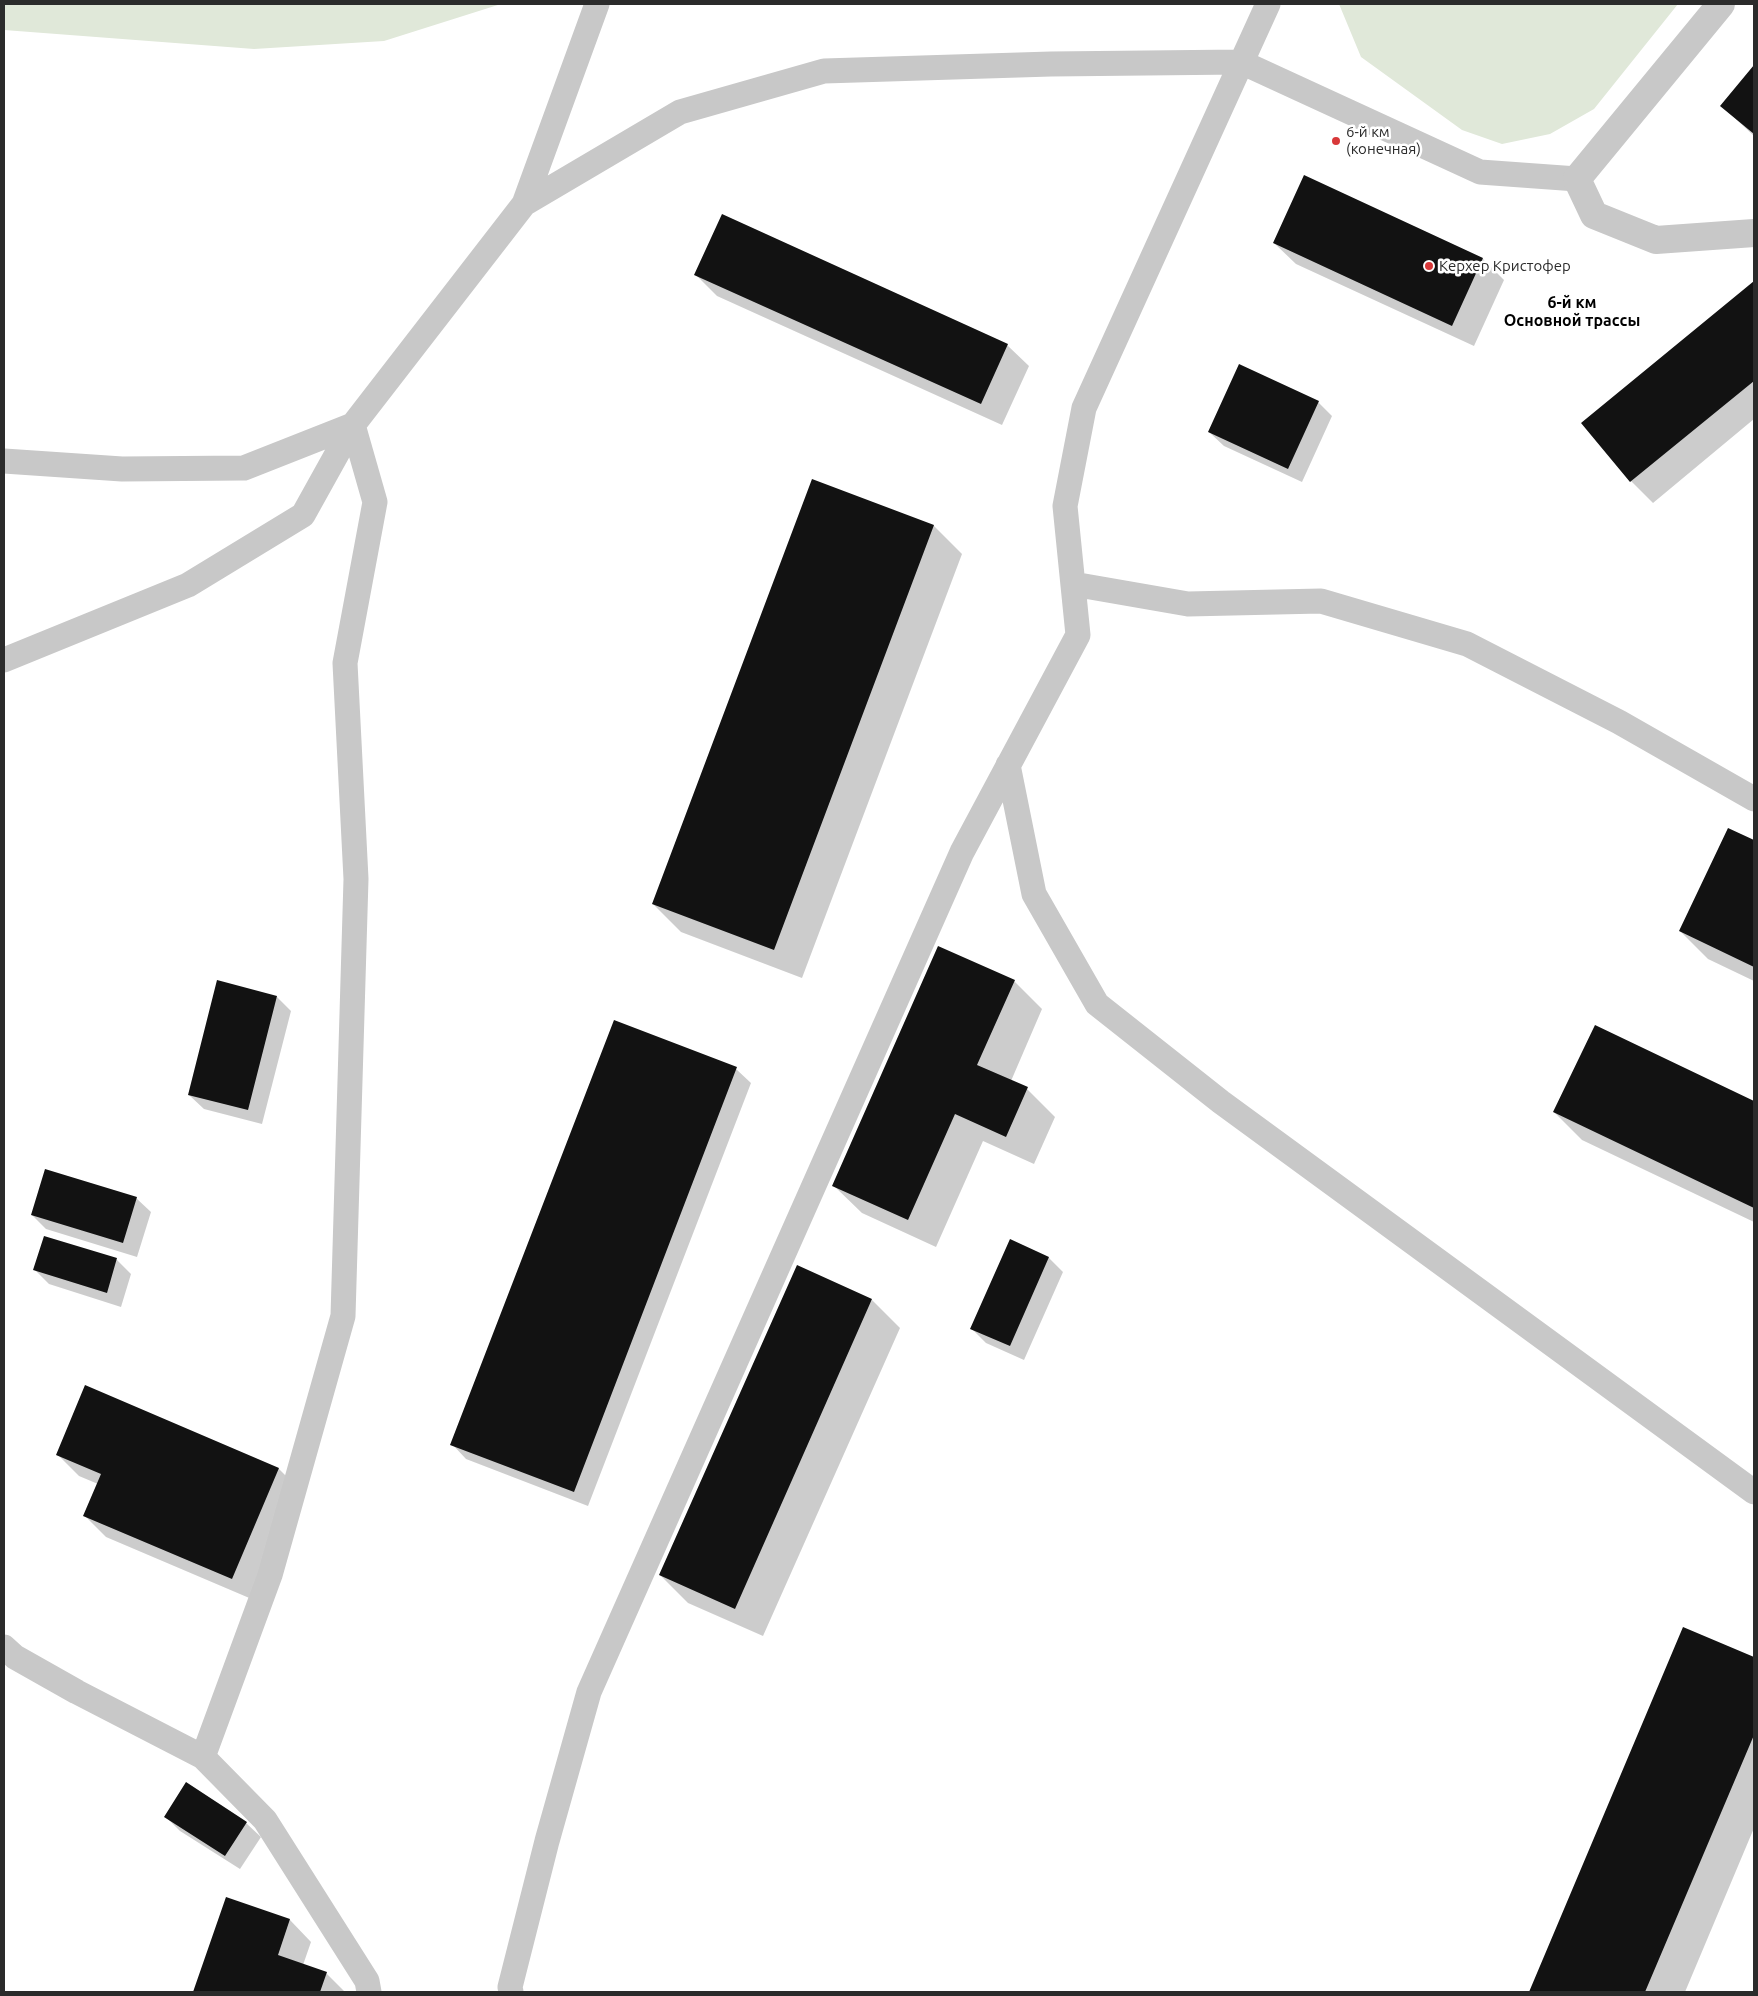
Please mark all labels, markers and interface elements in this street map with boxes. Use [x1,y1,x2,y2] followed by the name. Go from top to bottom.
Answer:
[1346,123,1421,158] place label: 6-й км (конечная)
[1330,135,1342,147] marker: 6-й км (конечная)
[1439,257,1571,275] place label: Керхер Кристофер
[1423,260,1435,272] marker: Керхер Кристофер
[1504,293,1640,331] district label: 6-й км Основной трассы

